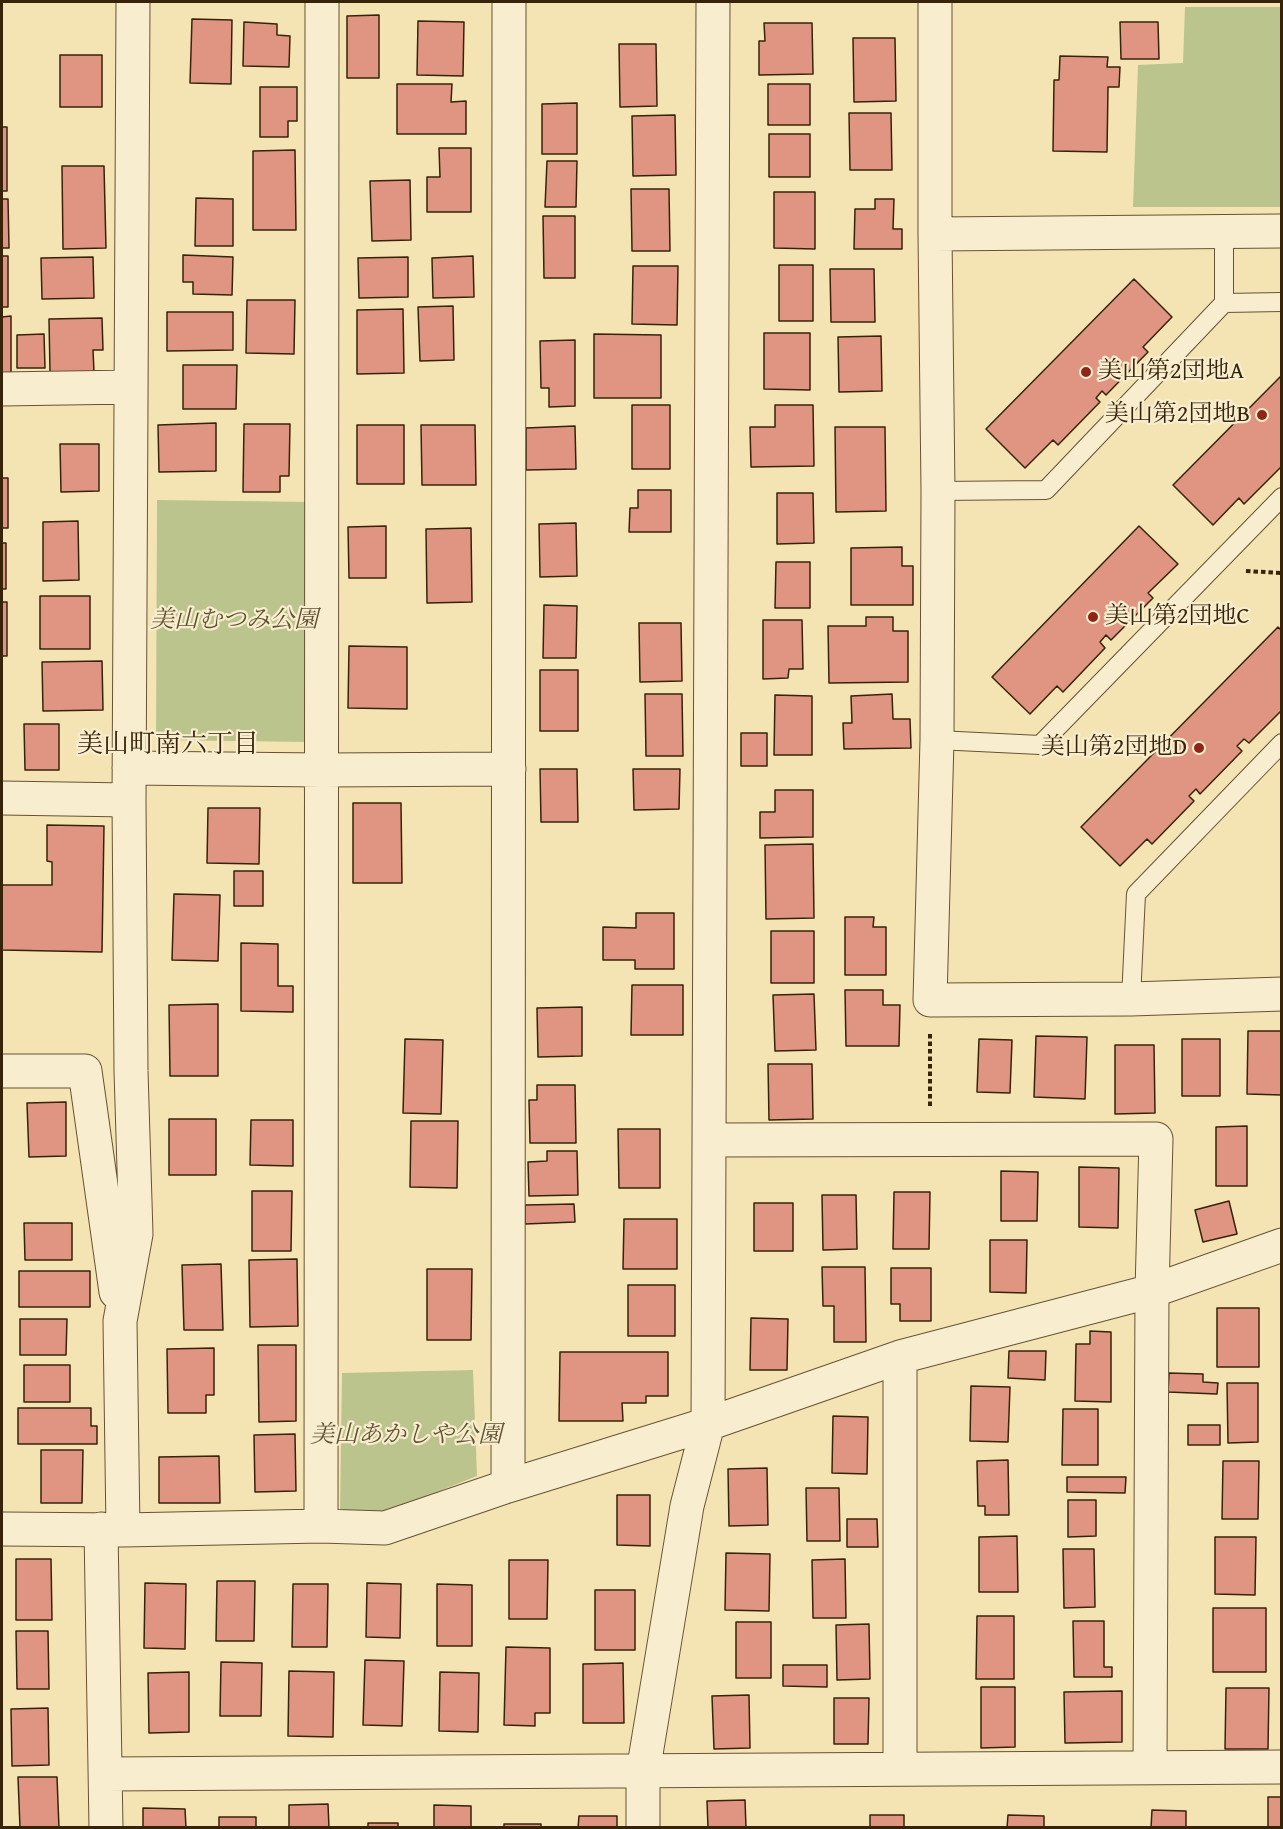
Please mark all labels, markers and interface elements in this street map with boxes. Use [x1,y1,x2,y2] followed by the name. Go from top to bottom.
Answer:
[1098,358,1244,386] place label: 美山第2団地A
[1079,365,1093,379] marker: 美山第2団地A
[1105,401,1250,429] place label: 美山第2団地B
[1255,408,1269,422] marker: 美山第2団地B
[1105,603,1250,631] place label: 美山第2団地C
[150,607,318,635] park label: 美山むつみ公園
[1086,610,1100,624] marker: 美山第2団地C
[77,729,259,761] district label: 美山町南六丁目
[1041,734,1187,762] place label: 美山第2団地D
[1192,741,1206,755] marker: 美山第2団地D
[310,1422,502,1450] park label: 美山あかしや公園

